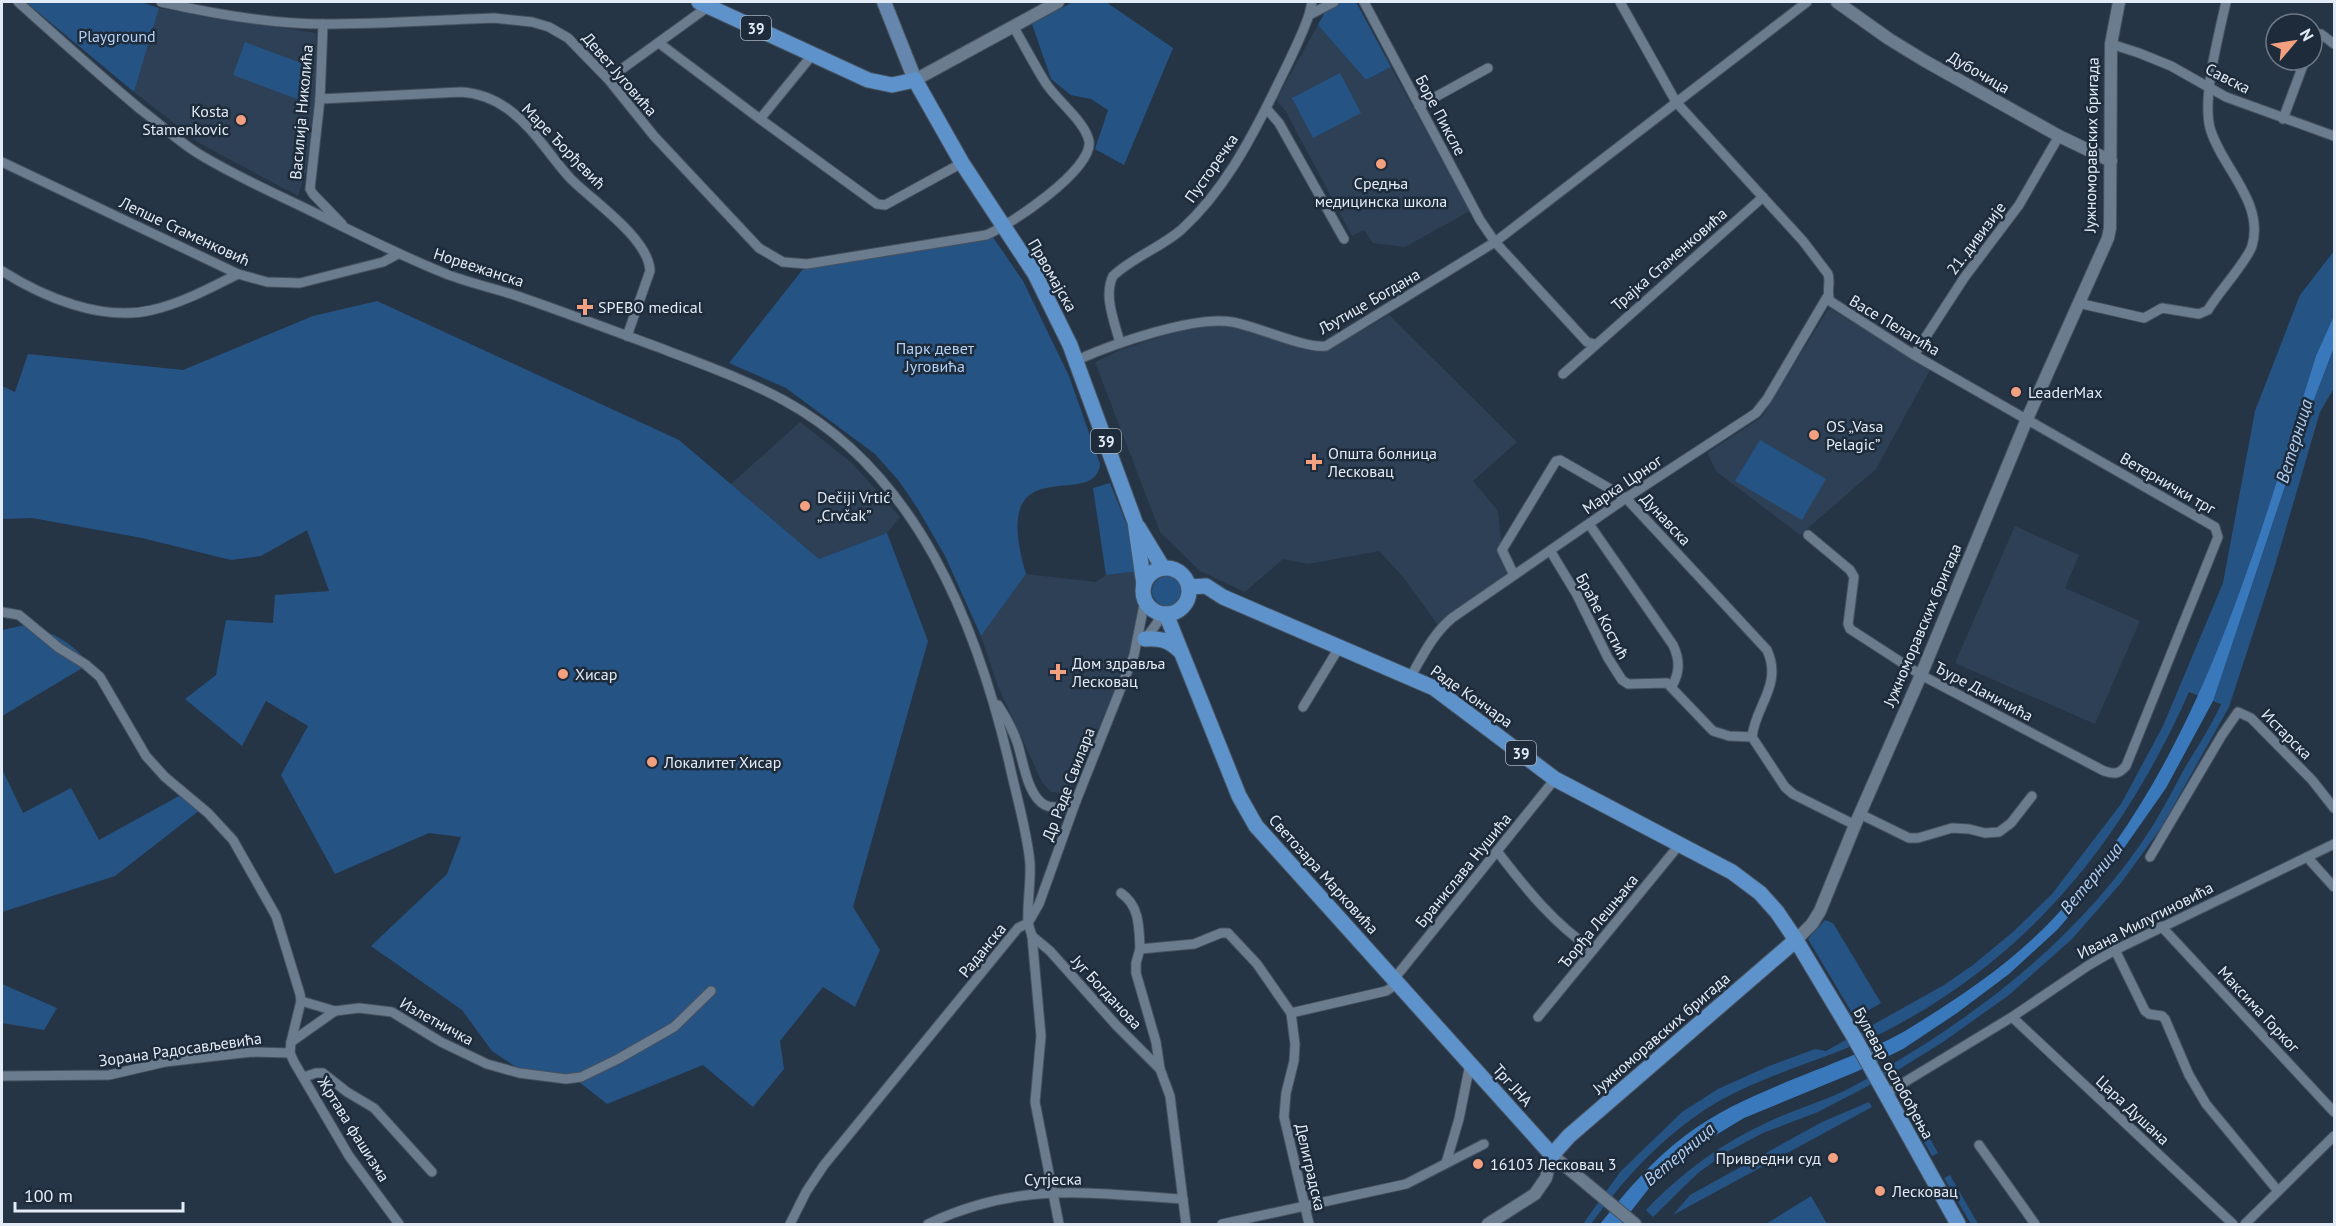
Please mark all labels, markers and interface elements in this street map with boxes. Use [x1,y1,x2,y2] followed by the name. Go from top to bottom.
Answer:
[2264,12,2324,72] north arrow
[741,16,771,40] road number: 39
[2296,25,2318,44] text: N
[78,26,156,46] park label: Playground
[578,28,662,120] street label: Девет Југовића
[285,44,317,180] street label: Василија Николића
[1944,46,2014,98] street label: Дубочица
[2079,57,2103,234] street label: Јужноморавских бригада
[2202,58,2254,98] street label: Савска
[1411,71,1471,159] street label: Боре Пиксле
[518,99,610,193] street label: Маре Ђорђевић
[142,101,229,139] place label: Kosta Stamenkovic
[234,113,248,127] marker: Kosta Stamenkovic
[1180,130,1242,206] street label: Пусторечка
[1374,157,1388,171] marker: Средња медицинска школа
[1315,173,1447,211] place label: Средња медицинска школа
[116,192,254,270] street label: Лепше Стаменковић
[1942,198,2010,278] street label: 21. дивизије
[1607,203,1731,315] street label: Трајка Стаменковића
[1024,235,1082,315] street label: Првомајска
[431,243,527,291] street label: Норвежанска
[1314,264,1423,339] street label: Љутице Богдана
[1846,290,1944,360] street label: Васе Пелагића
[598,297,703,317] place label: SPEBO medical
[576,298,594,316] marker: SPEBO medical
[896,338,975,376] park label: Парк девет Југовића
[2028,382,2102,402] place label: LeaderMax
[2009,385,2023,399] marker: LeaderMax
[2270,396,2318,486] water label: Ветерница
[1826,416,1883,454] place label: OS „Vasa Pelagic”
[1807,428,1821,442] marker: OS „Vasa Pelagic”
[1091,429,1121,453] road number: 39
[1327,443,1437,481] place label: Општа болница Лесковац
[2117,448,2219,518] street label: Ветернички трг
[1578,450,1666,518] street label: Марка Црног
[1305,453,1323,471] marker: Општа болница Лесковац
[817,487,890,525] place label: Dečiji Vrtić „Crvčak”
[1636,488,1696,550] street label: Дунавска
[798,499,812,513] marker: Dečiji Vrtić „Crvčak”
[1878,540,1965,711] street label: Јужноморавских бригада
[1572,569,1634,663] street label: Браће Костић
[1071,653,1165,691] place label: Дом здравља Лесковац
[1931,657,2037,725] street label: Ђуре Даничића
[1427,660,1517,732] street label: Раде Кончара
[1049,663,1067,681] marker: Дом здравља Лесковац
[575,664,617,684] place label: Хисар
[556,667,570,681] marker: Хисар
[2257,704,2317,764] street label: Истарска
[1037,725,1099,843] street label: Др Раде Свилара
[1506,741,1536,765] road number: 39
[663,752,781,772] place label: Локалитет Хисар
[645,755,659,769] marker: Локалитет Хисар
[1411,809,1515,931] street label: Бранислава Нушића
[1265,810,1383,938] street label: Светозара Марковића
[2054,837,2128,918] water label: Ветерница
[1554,870,1642,972] street label: Ђорђа Лешњака
[2073,877,2217,963] street label: Ивана Милутиновића
[954,919,1010,981] street label: Раданска
[1067,950,1147,1033] street label: Југ Богданова
[2214,962,2304,1056] street label: Максима Горког
[1587,968,1734,1099] street label: Јужноморавских бригада
[397,993,477,1049] street label: Излетничка
[1849,1004,1939,1142] street label: Булевар ослобођења
[97,1028,263,1070] street label: Зорана Радосављевића
[1489,1060,1538,1111] street label: Трг ЈНА
[2092,1071,2174,1149] street label: Цара Душана
[313,1072,394,1185] street label: Жртава фашизма
[1639,1117,1720,1191] water label: Ветерница
[1291,1121,1331,1213] street label: Делиградска
[1715,1148,1821,1168] place label: Привредни суд
[1826,1151,1840,1165] marker: Привредни суд
[1490,1154,1617,1174] place label: 16103 Лесковац 3
[1471,1157,1485,1171] marker: 16103 Лесковац 3
[1024,1168,1082,1190] street label: Сутјеска
[15,1175,183,1213] scale bar
[1891,1181,1958,1201] place label: Лесковац
[24,1184,73,1207] text: 100 m
[1873,1184,1887,1198] marker: Лесковац

